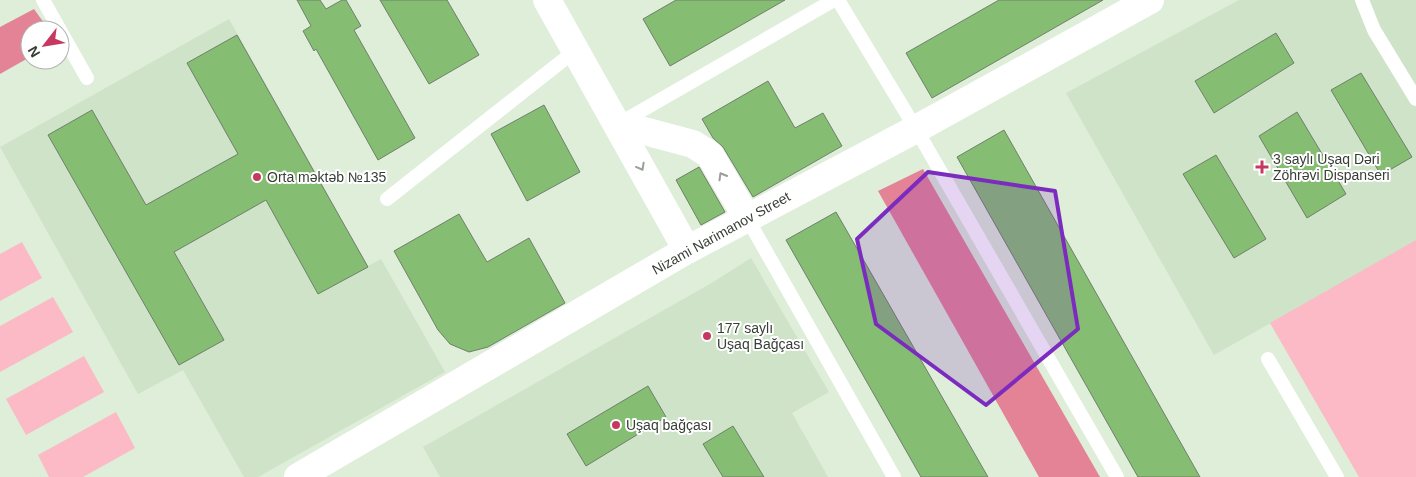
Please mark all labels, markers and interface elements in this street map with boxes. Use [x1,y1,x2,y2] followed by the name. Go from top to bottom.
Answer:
[20,20,70,70] north arrow
[24,43,43,60] text: N
[1273,151,1390,183] place label: 3 saylı Uşaq Dəri Zöhrəvi Dispanseri
[1255,160,1269,174] marker: 3 saylı Uşaq Dəri Zöhrəvi Dispanseri
[635,162,645,171] one-way arrow
[267,169,387,185] place label: Orta məktəb №135
[251,171,263,183] marker: Orta məktəb №135
[718,172,728,181] one-way arrow
[649,188,793,278] street label: Nizami Narimanov Street
[717,320,804,352] place label: 177 saylı Uşaq Bağçası
[701,330,713,342] marker: 177 saylı Uşaq Bağçası
[626,417,712,433] place label: Uşaq bağçası
[610,419,622,431] marker: Uşaq bağçası

